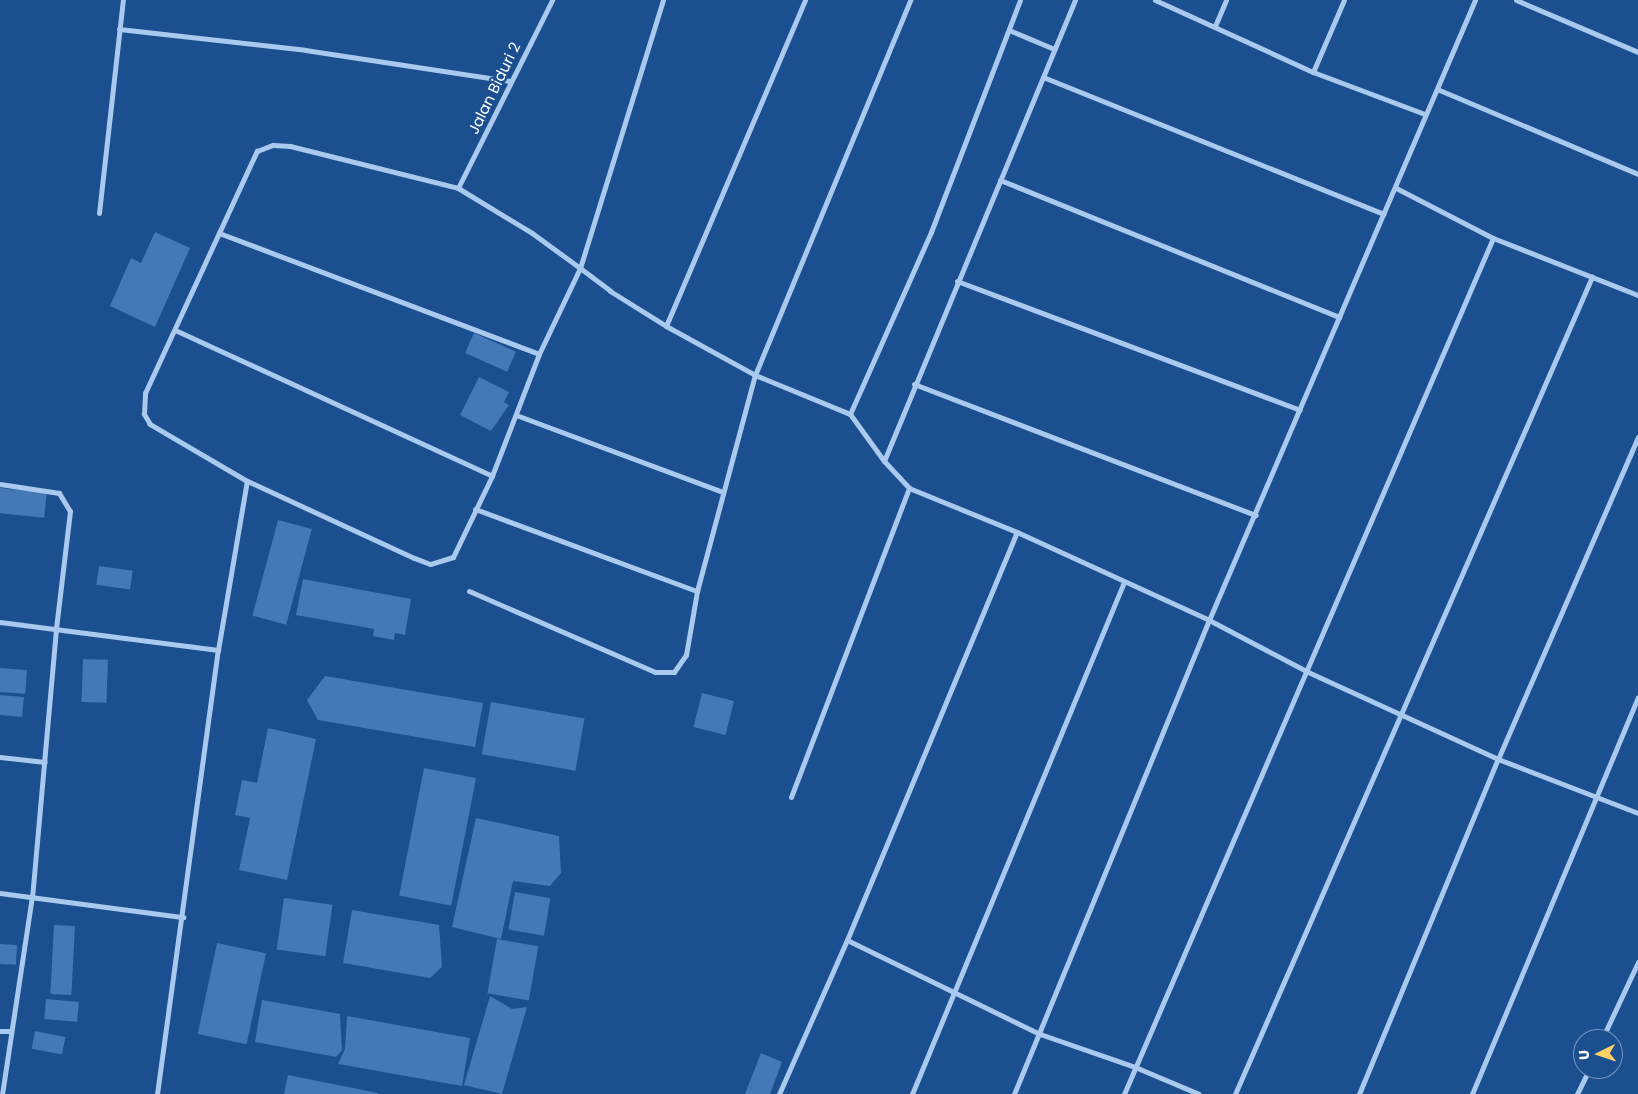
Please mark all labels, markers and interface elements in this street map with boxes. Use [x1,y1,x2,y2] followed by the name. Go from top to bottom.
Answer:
[464,39,524,137] street label: Jalan Biduri 2
[1573,1029,1623,1079] north arrow
[1574,1049,1594,1061] text: U

